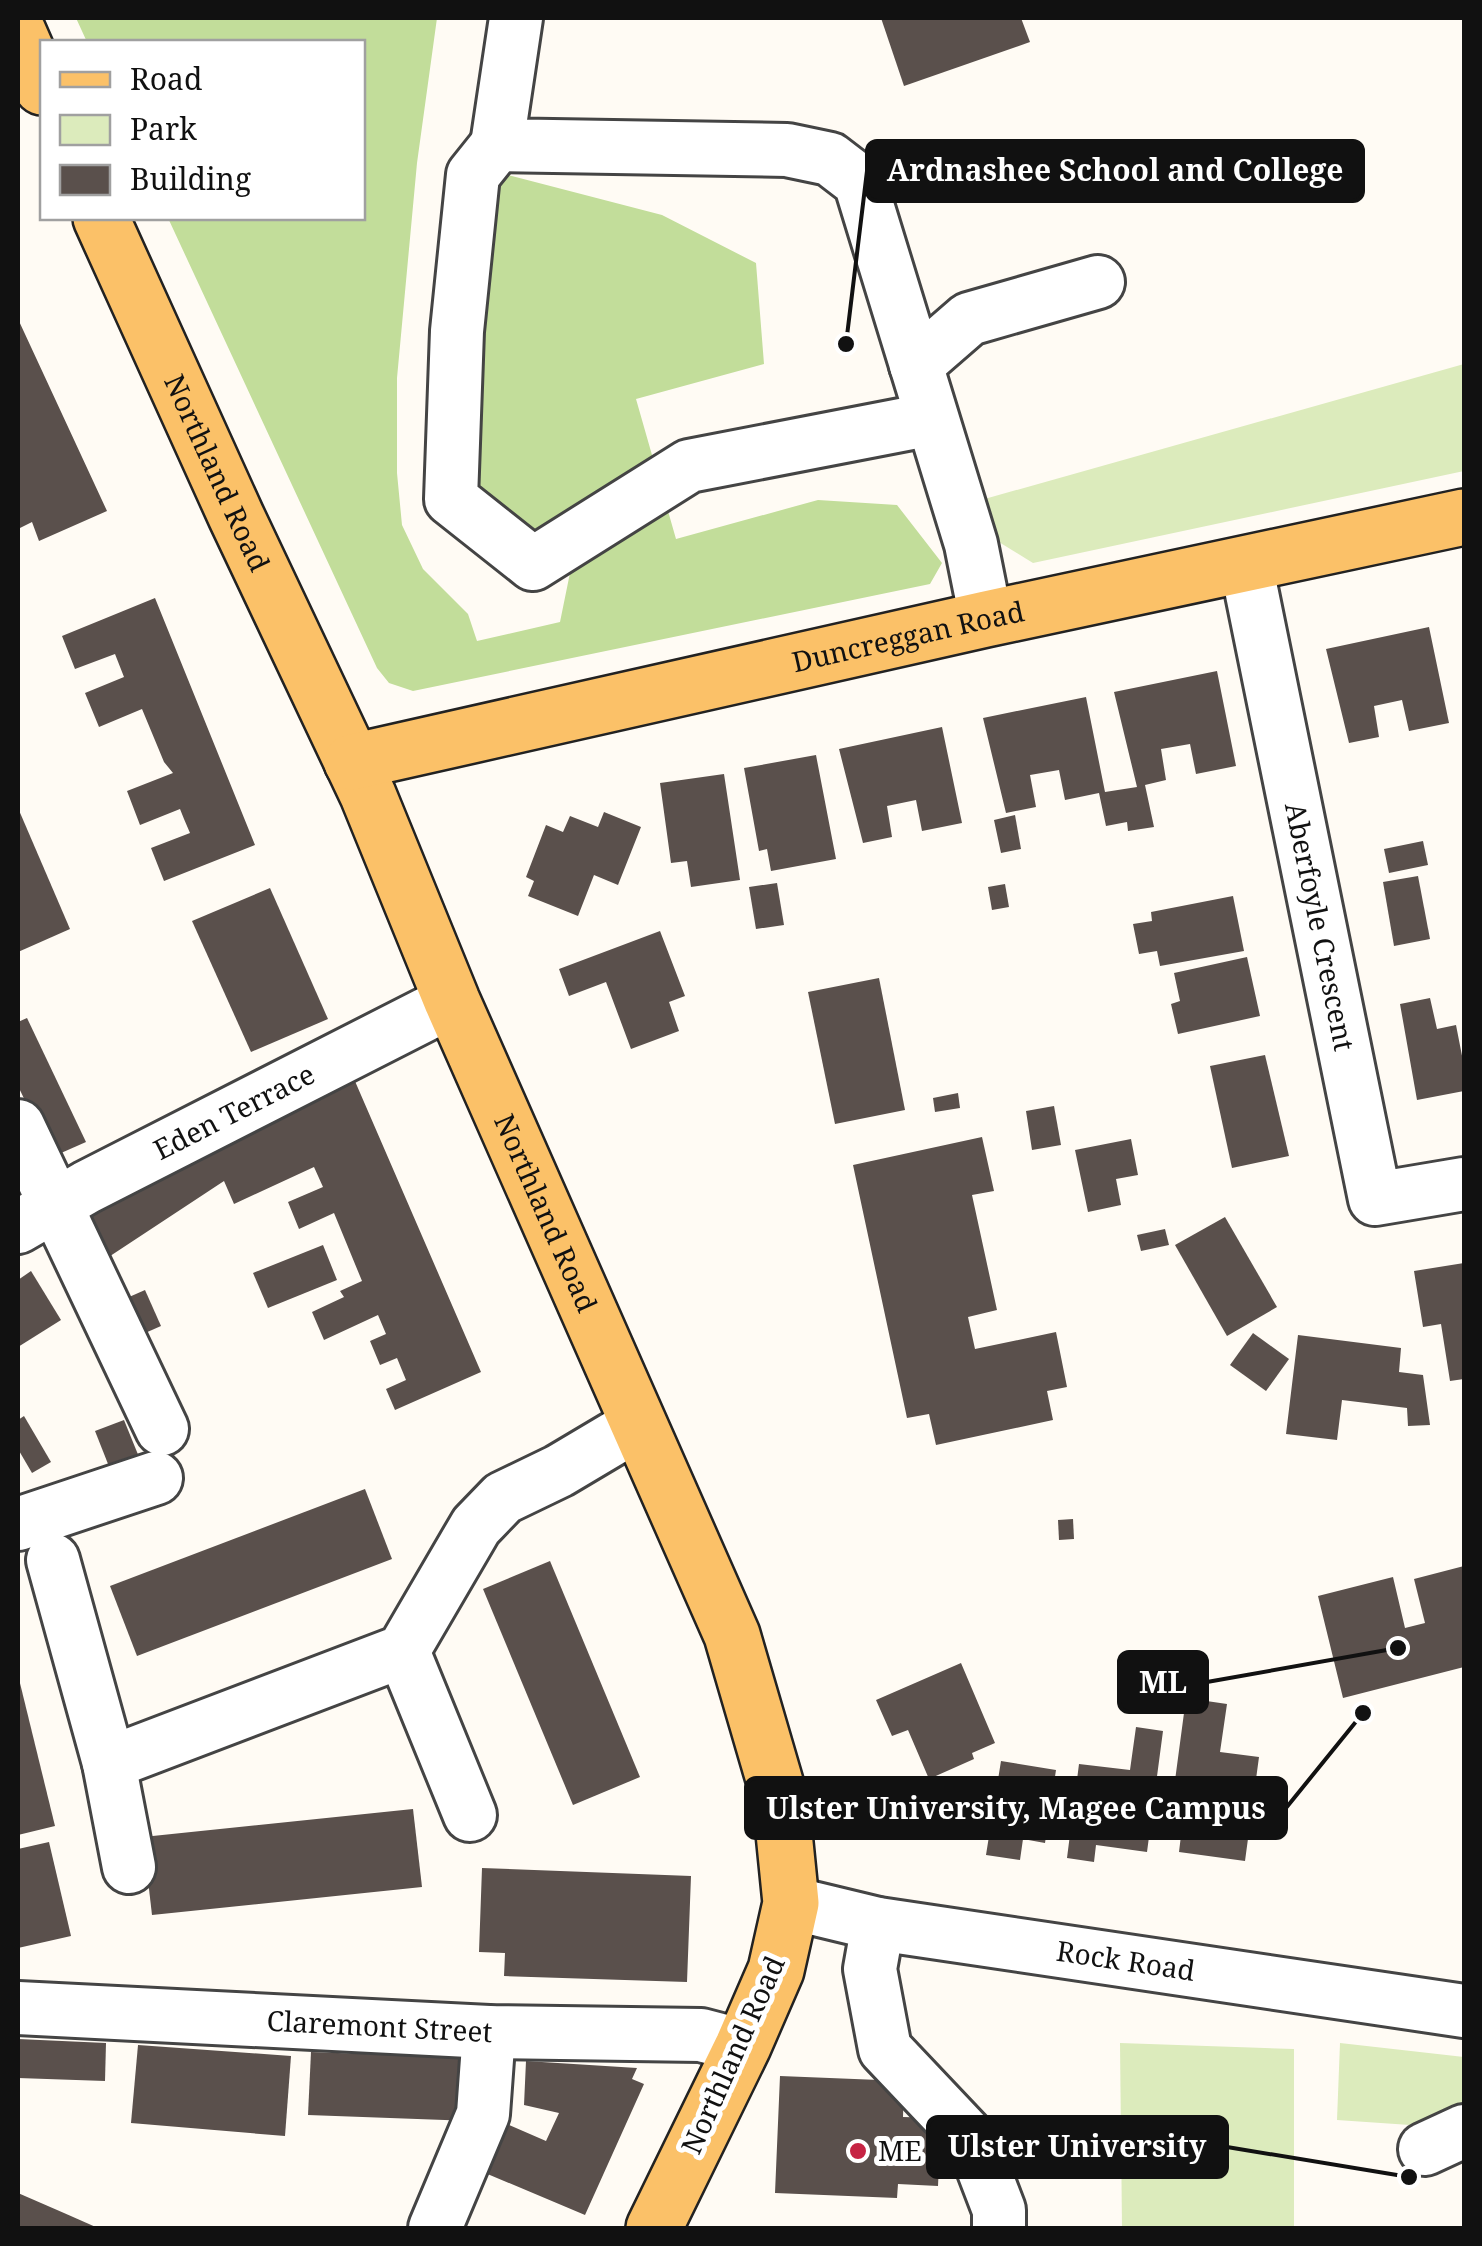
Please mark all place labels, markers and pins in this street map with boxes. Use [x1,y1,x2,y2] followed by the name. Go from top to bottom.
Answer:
[867,141,1363,201] callout: Ardnashee School and College
[1119,1652,1207,1712] callout: ML
[746,1778,1286,1838] callout: Ulster University, Magee Campus
[928,2117,1227,2177] callout: Ulster University
[878,2131,922,2169] place label: ME
[847,2140,869,2162] marker: ME

